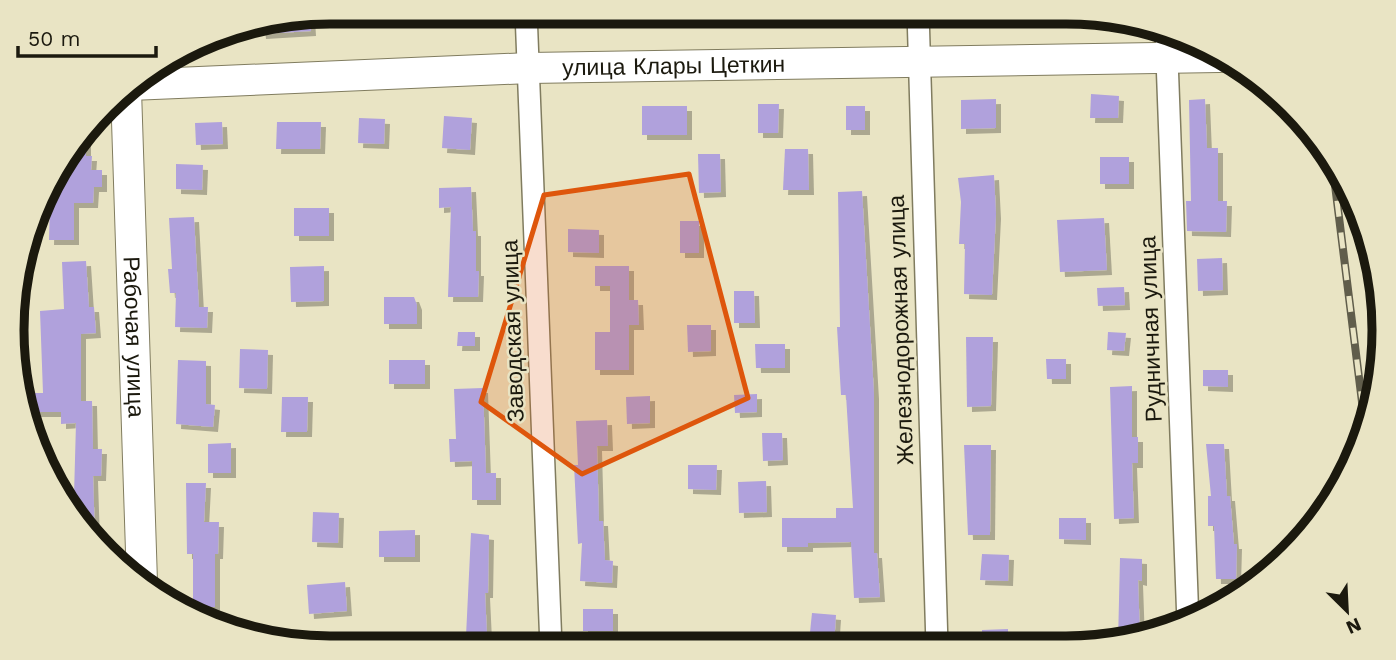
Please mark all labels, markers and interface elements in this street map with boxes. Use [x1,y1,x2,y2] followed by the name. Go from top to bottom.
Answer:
[18,14,156,58] scale bar
[28,26,80,51] text: 50 m
[562,50,785,81] street label: улица Клары Цеткин
[883,194,919,465] street label: Железнодорожная улица
[1134,235,1168,422] street label: Рудничная улица
[496,239,530,423] street label: Заводская улица
[118,256,150,418] street label: Рабочая улица
[1312,576,1382,646] north arrow
[1343,613,1365,639] text: N

